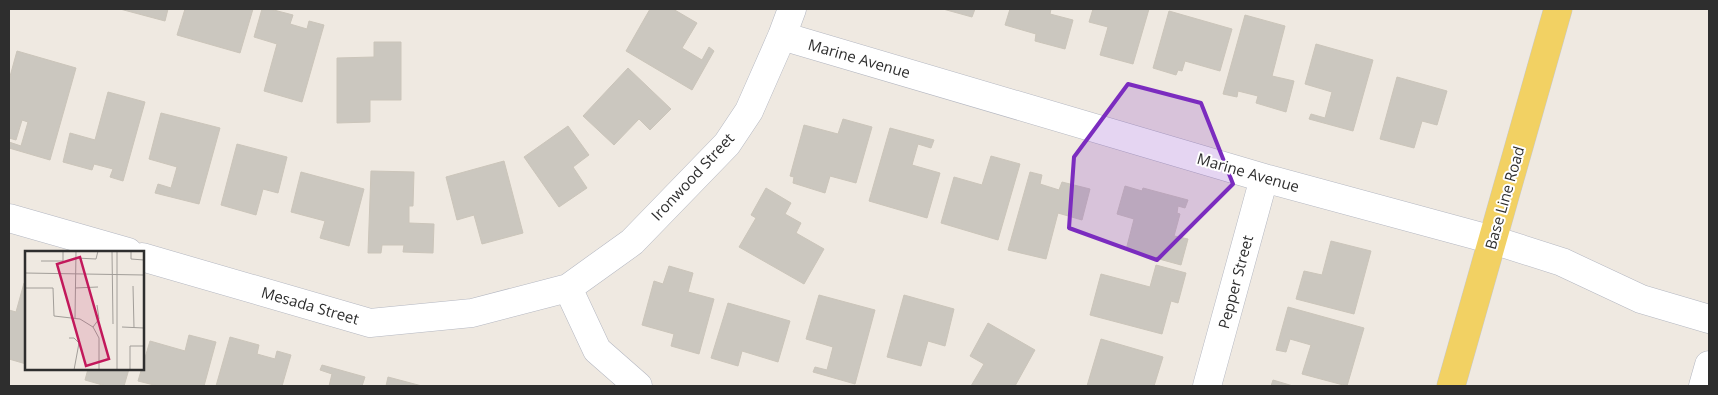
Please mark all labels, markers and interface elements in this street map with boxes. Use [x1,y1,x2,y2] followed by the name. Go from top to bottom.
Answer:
[806,34,913,82] street label: Marine Avenue
[646,128,738,225] street label: Ironwood Street
[1480,144,1528,252] street label: Base Line Road
[1195,148,1302,196] street label: Marine Avenue
[1213,233,1257,331] street label: Pepper Street
[25,251,144,370] inset map
[259,282,361,329] street label: Mesada Street

